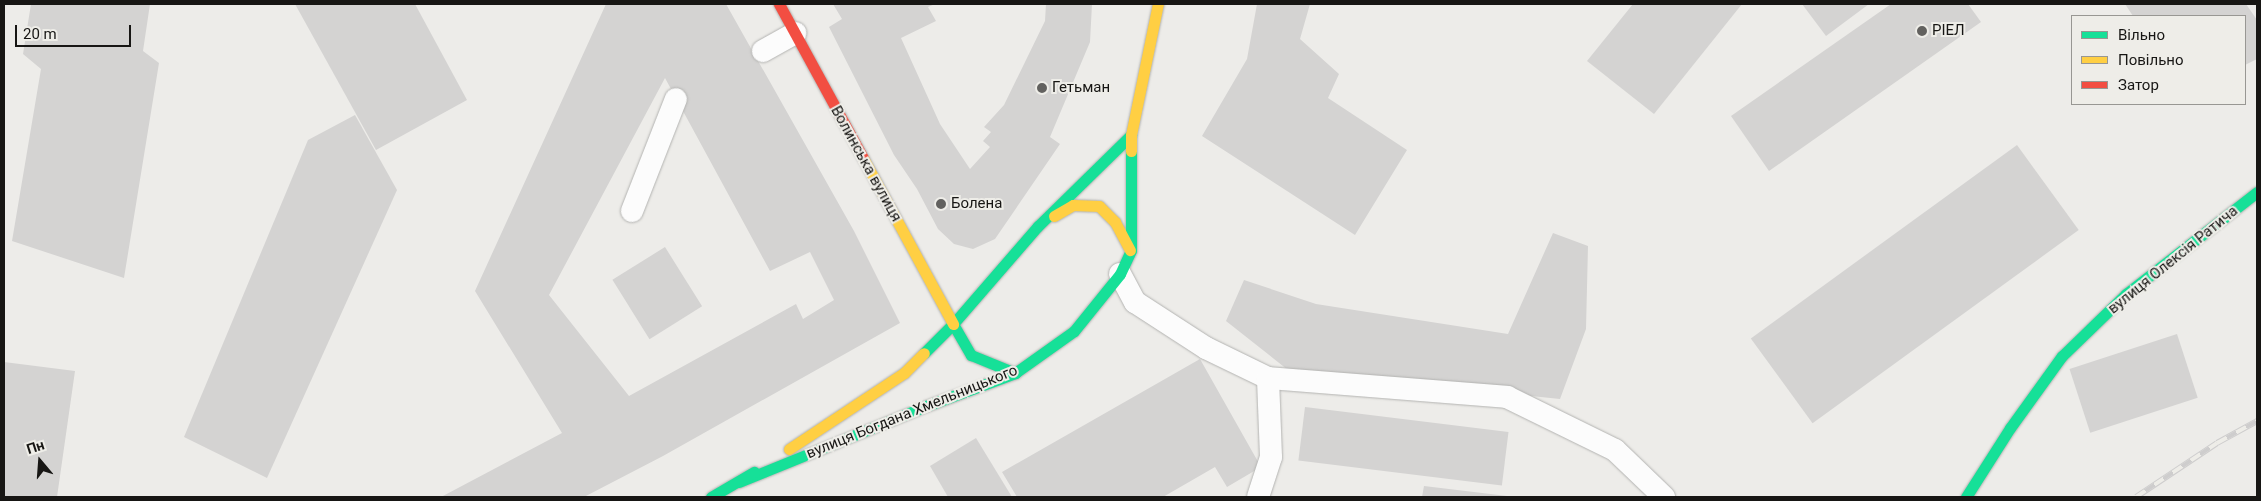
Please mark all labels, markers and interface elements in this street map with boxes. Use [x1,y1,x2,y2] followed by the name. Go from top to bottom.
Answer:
[18,15,134,47] scale bar
[2071,15,2246,105] legend
[1932,22,1965,40] place label: РІЕЛ
[23,25,57,43] text: 20 m
[1916,25,1928,37] marker: РІЕЛ
[2118,26,2165,44] text: Вільно
[2118,51,2184,69] text: Повільно
[2118,76,2159,94] text: Затор
[1052,79,1110,97] place label: Гетьман
[1036,82,1048,94] marker: Гетьман
[827,103,905,225] street label: Волинська вулиця
[951,195,1002,213] place label: Болена
[935,198,947,210] marker: Болена
[2105,202,2241,318] street label: вулиця Олексія Ратича
[804,361,1020,463] street label: вулиця Богдана Хмельницького
[15,436,65,486] north arrow
[24,436,46,457] text: Пн

